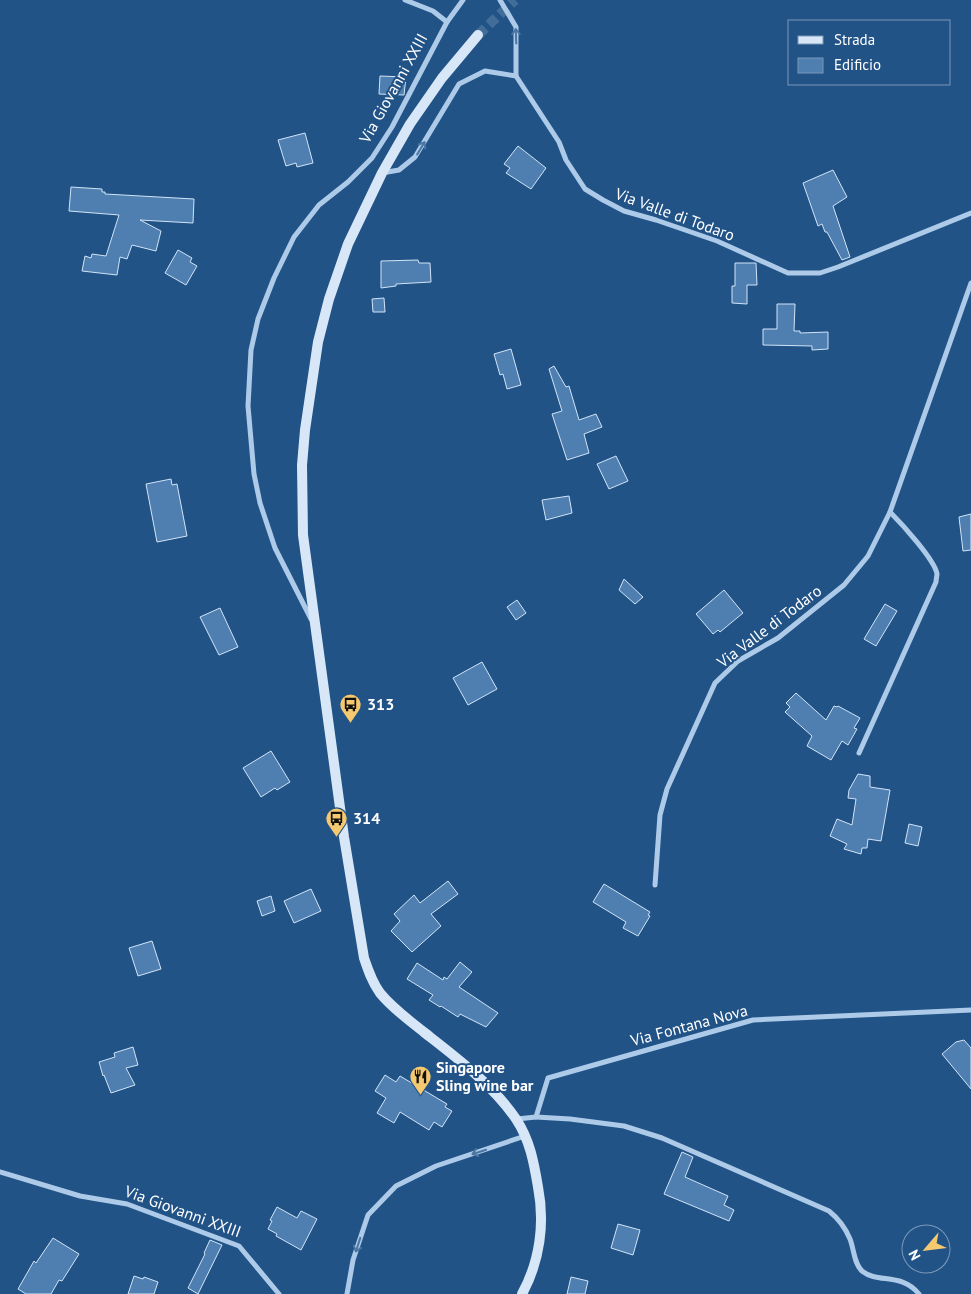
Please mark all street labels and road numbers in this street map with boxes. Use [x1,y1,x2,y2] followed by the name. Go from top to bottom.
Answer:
[354,30,431,147] street label: Via Giovanni XXIII
[612,183,737,245] street label: Via Valle di Todaro
[712,580,825,672] street label: Via Valle di Todaro
[627,1000,750,1050] street label: Via Fontana Nova
[121,1180,244,1241] street label: Via Giovanni XXIII

